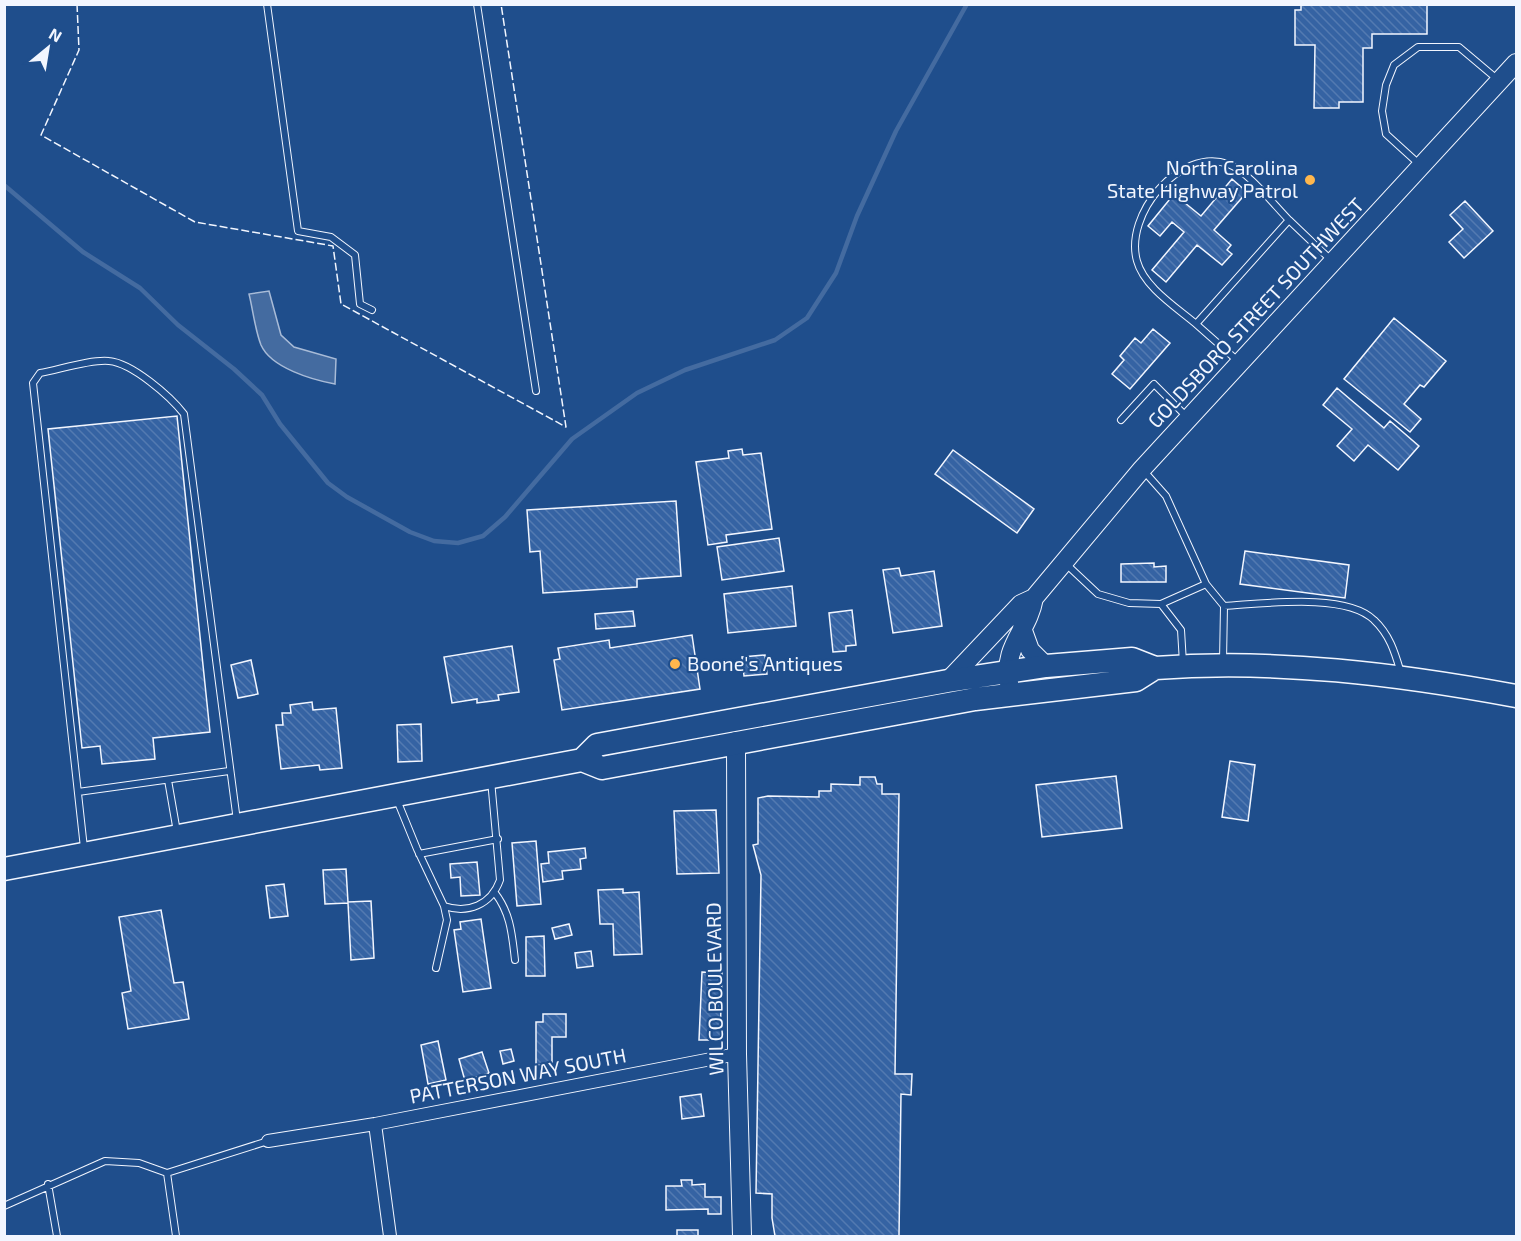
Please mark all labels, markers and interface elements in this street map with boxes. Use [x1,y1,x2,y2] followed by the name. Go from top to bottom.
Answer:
[18,18,78,78] north arrow
[46,23,66,46] text: N
[1107,155,1298,202] place label: North Carolina State Highway Patrol
[1303,173,1317,187] marker: North Carolina State Highway Patrol
[1142,192,1369,432] street label: GOLDSBORO STREET SOUTHWEST
[687,651,843,675] place label: Boone's Antiques
[668,657,682,671] marker: Boone's Antiques
[700,902,728,1076] street label: WILCO BOULEVARD
[407,1042,628,1108] street label: PATTERSON WAY SOUTH

